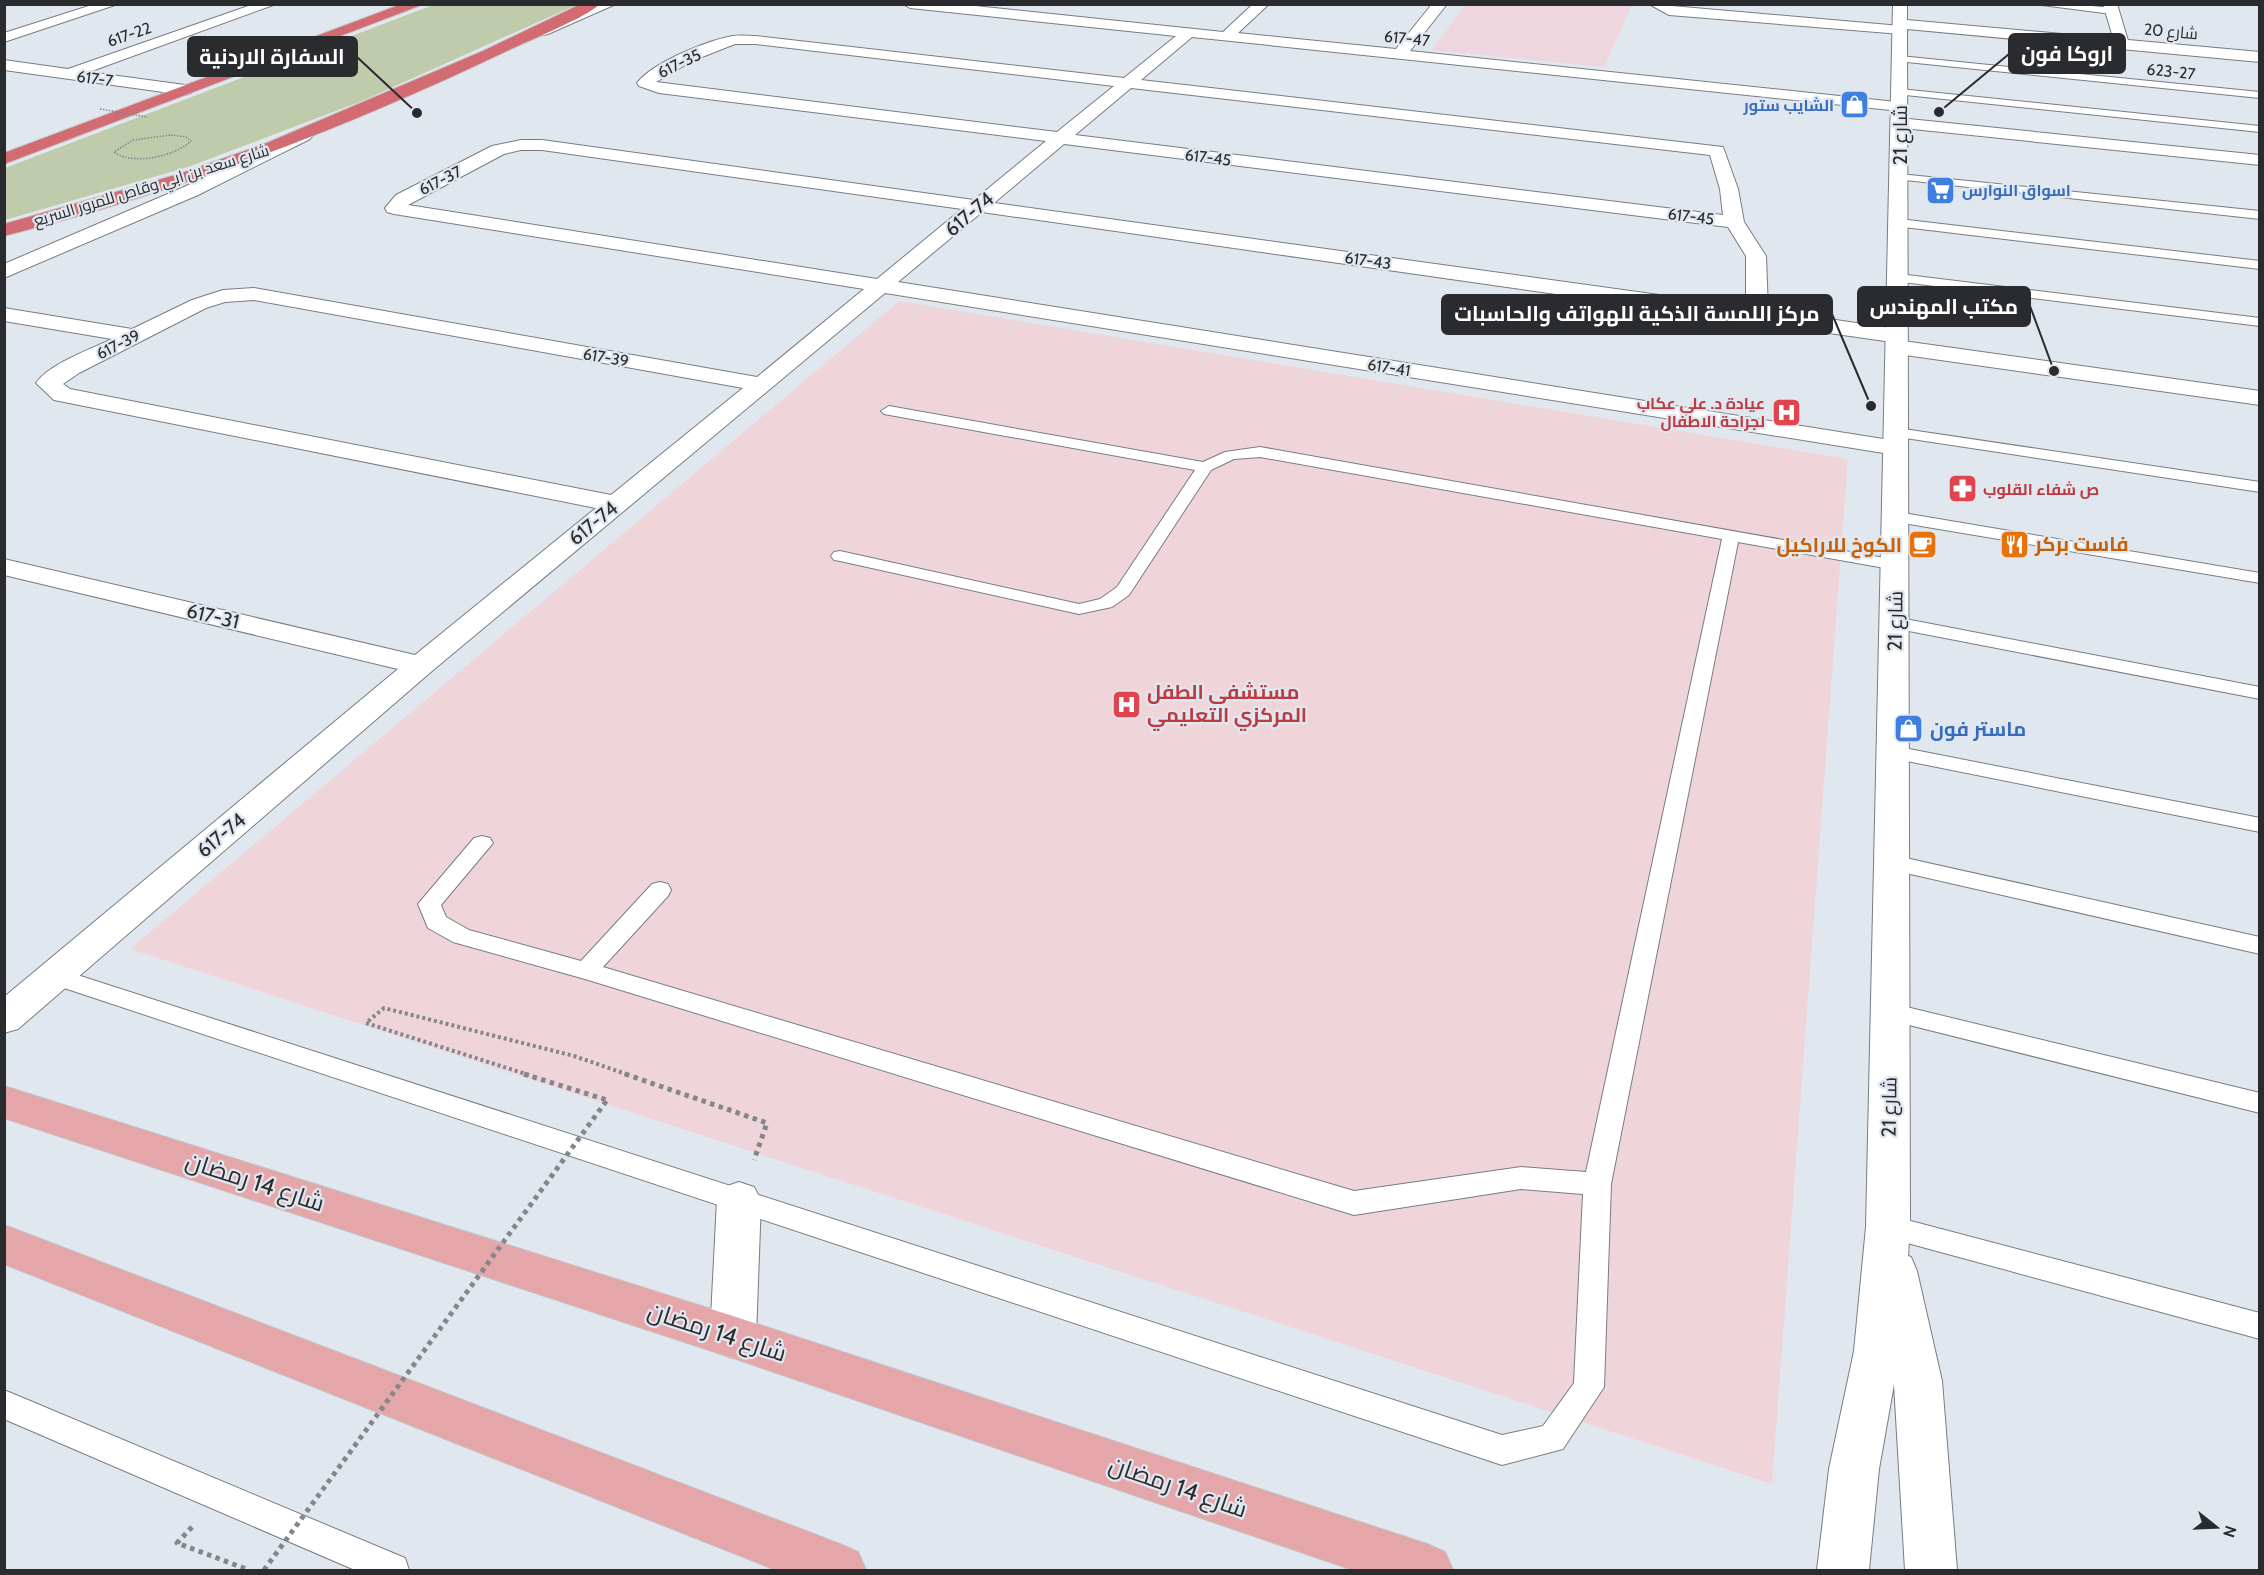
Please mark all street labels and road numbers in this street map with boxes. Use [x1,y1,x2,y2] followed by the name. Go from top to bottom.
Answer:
[105,18,154,51] street label: 617-22
[2143,20,2199,45] street label: شارع 20
[1383,27,1431,50] street label: 617-47
[654,45,704,82] street label: 617-35
[2146,59,2196,84] street label: 623-27
[76,67,114,90] street label: 617-7
[1888,105,1914,165] street label: شارع 21
[31,141,272,234] street label: شارع سعد بن ابي وقاص للمرور السريع
[1184,145,1232,170] street label: 617-45
[416,162,465,199] street label: 617-37
[940,186,999,241] street label: 617-74
[1667,204,1715,229] street label: 617-45
[1344,248,1392,273] street label: 617-43
[93,325,143,363] street label: 617-39
[581,344,630,371] street label: 617-39
[1366,355,1412,380] street label: 617-41
[564,496,623,550] street label: 617-74
[1882,591,1910,651] street label: شارع 21
[184,598,242,634] street label: 617-31
[192,807,251,862] street label: 617-74
[1876,1077,1904,1137] street label: شارع 21
[181,1145,328,1220] street label: شارع 14 رمضان
[643,1295,790,1370] street label: شارع 14 رمضان
[1105,1449,1251,1526] street label: شارع 14 رمضان

